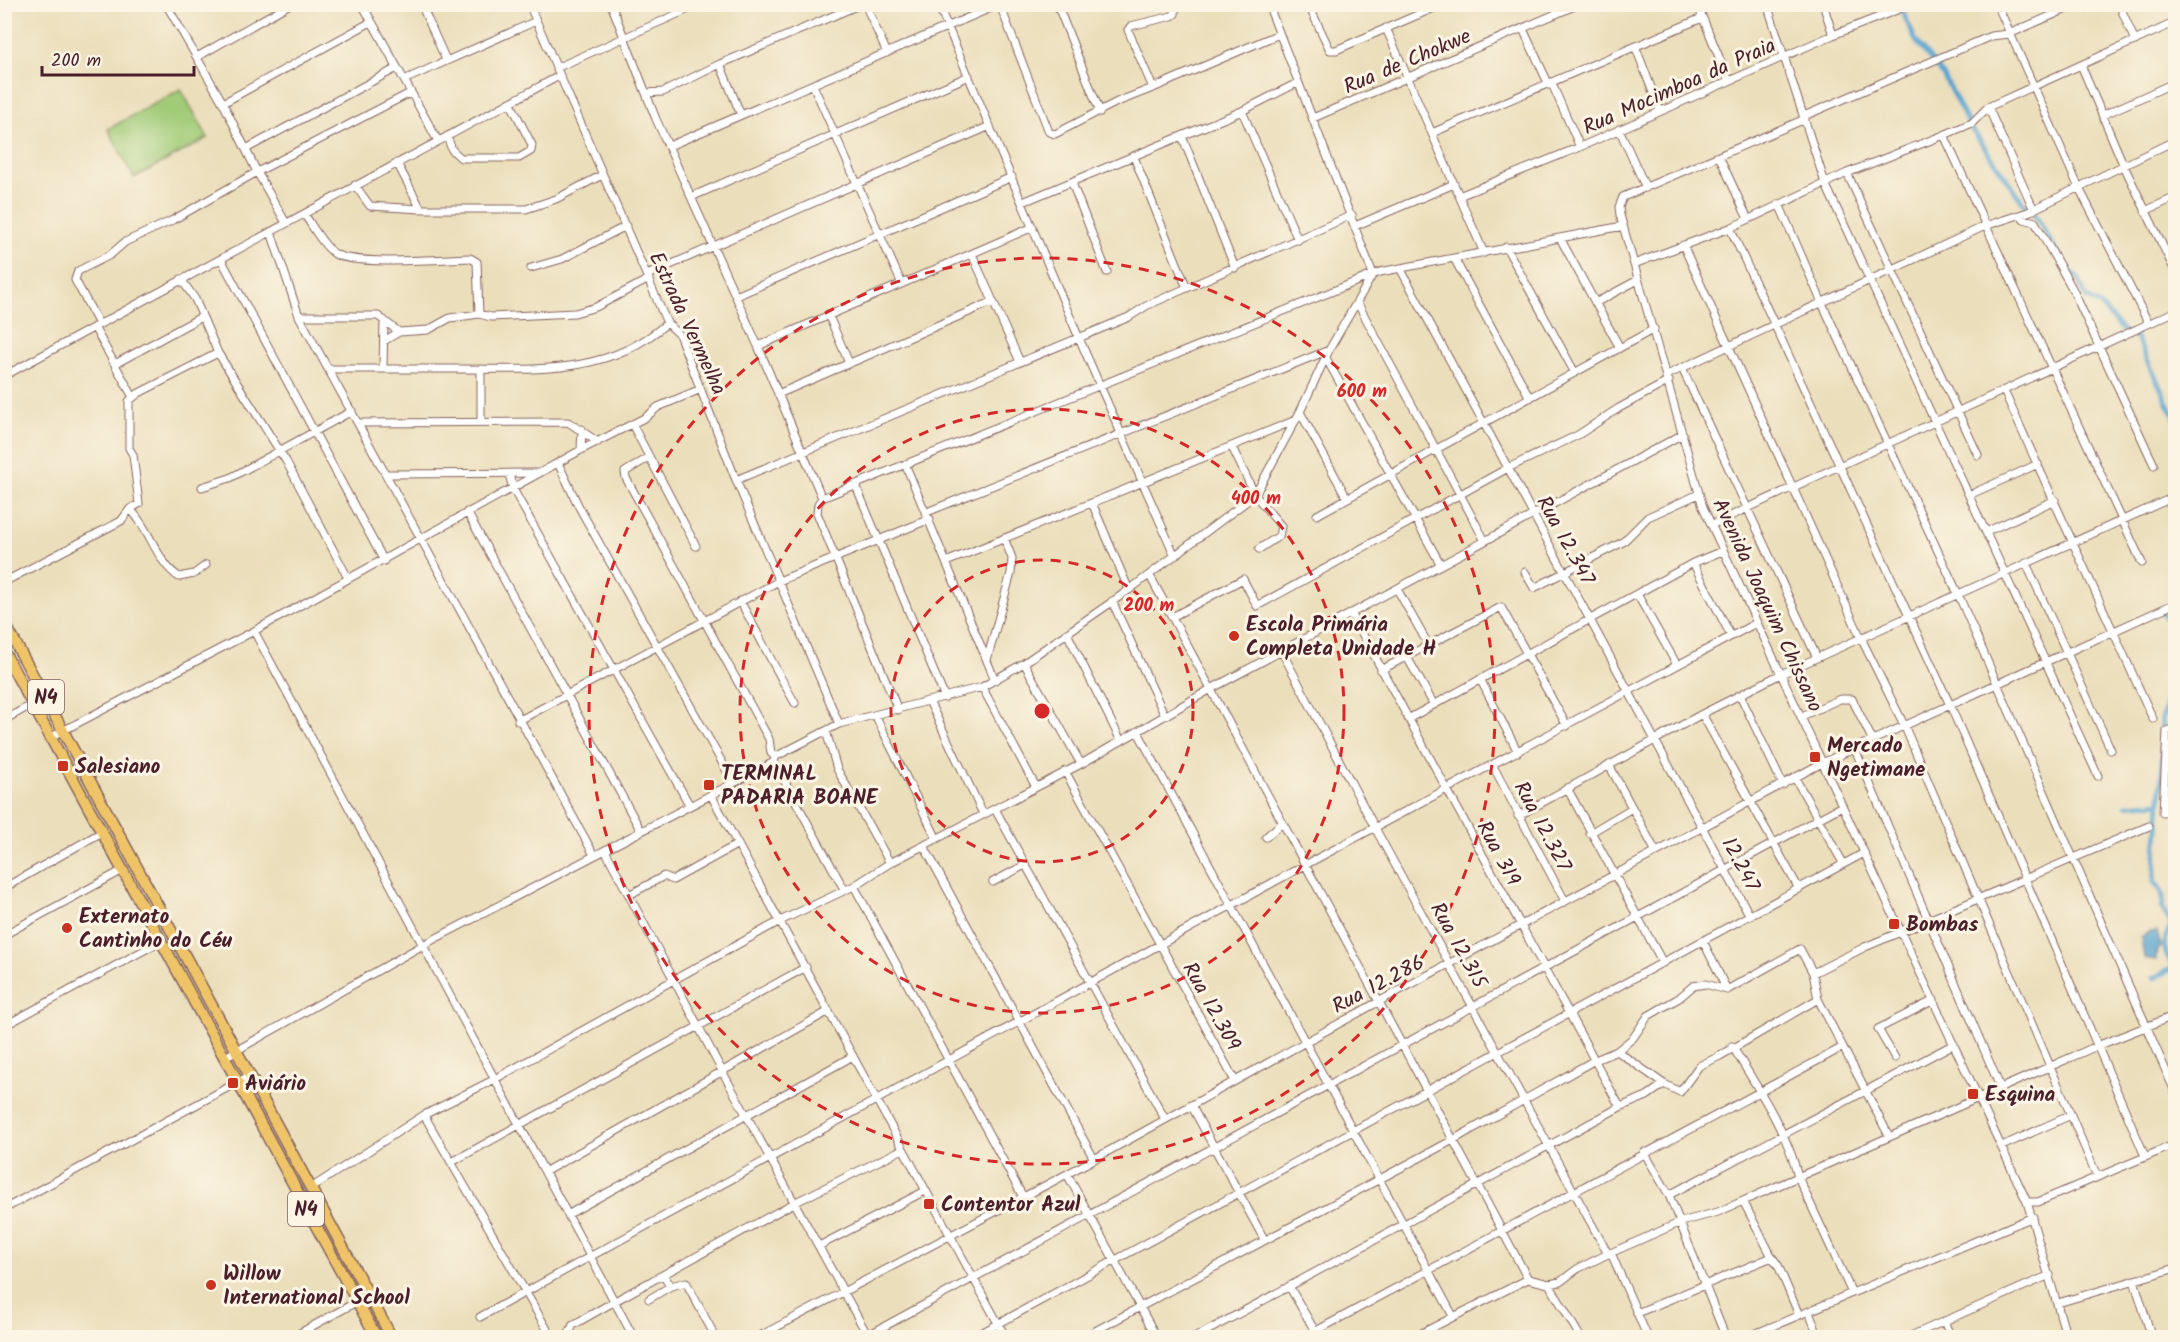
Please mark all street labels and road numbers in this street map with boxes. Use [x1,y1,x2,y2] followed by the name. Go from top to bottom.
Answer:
[1339,20,1477,104] street label: Rua de Chokwe
[1578,30,1782,145] street label: Rua Mocimboa da Praia
[639,246,734,401] street label: Estrada Vermelha
[1527,490,1603,593] street label: Rua 12.347
[1703,493,1831,718] street label: Avenida Joaquim Chissano
[28,680,64,714] road number: N4
[1504,776,1580,879] street label: Rua 12.327
[1467,815,1529,892] street label: Rua 319
[1712,832,1768,899] street label: 12.247
[1420,896,1496,996] street label: Rua 12.315
[1326,947,1431,1024] street label: Rua 12.286
[1173,956,1249,1057] street label: Rua 12.309
[288,1192,324,1226] road number: N4

